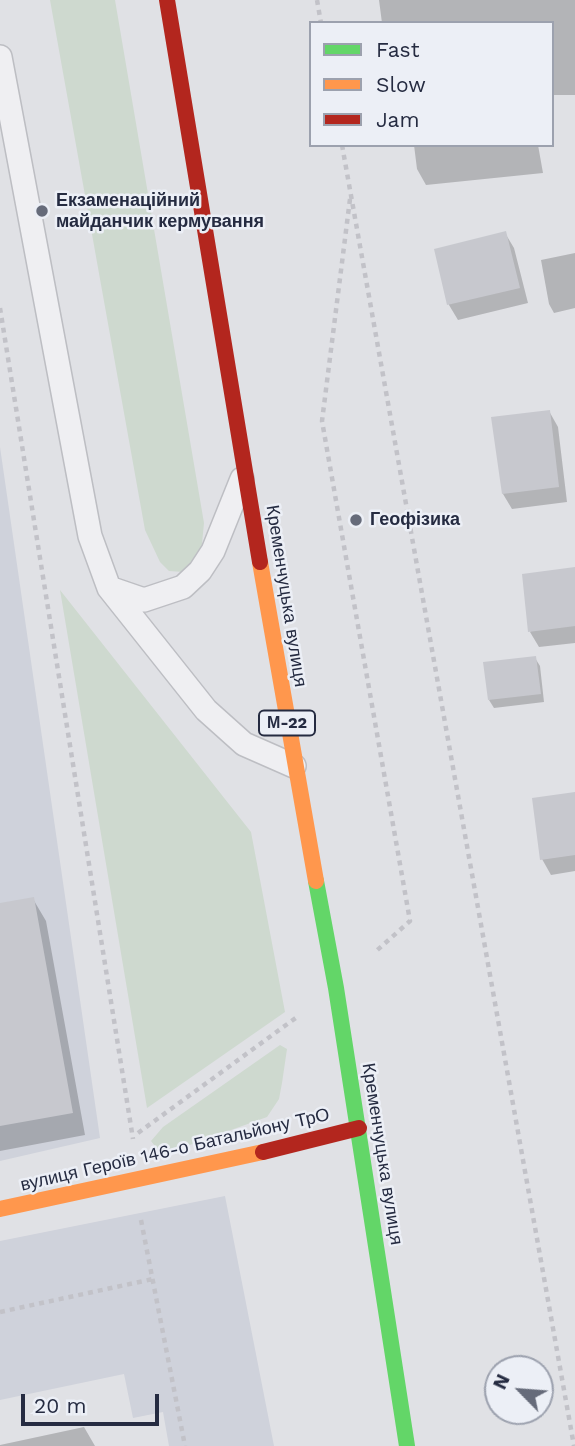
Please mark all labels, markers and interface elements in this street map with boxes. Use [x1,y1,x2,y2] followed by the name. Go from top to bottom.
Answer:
[309,21,554,147] legend
[376,37,420,62] text: Fast
[376,72,426,97] text: Slow
[376,107,419,132] text: Jam
[56,190,264,232] place label: Екзаменаційний майданчик кермування
[34,203,50,219] marker: Екзаменаційний майданчик кермування
[261,504,311,688] street label: Кременчуцька вулиця
[370,509,460,531] place label: Геофізика
[348,512,364,528] marker: Геофізика
[259,710,315,736] road number: М-22
[357,1062,407,1246] street label: Кременчуцька вулиця
[18,1104,332,1196] street label: вулиця Героїв 146-о Батальйону ТрО
[484,1355,554,1425] north arrow
[488,1371,515,1393] text: N
[24,1380,163,1424] scale bar
[34,1393,86,1418] text: 20 m

